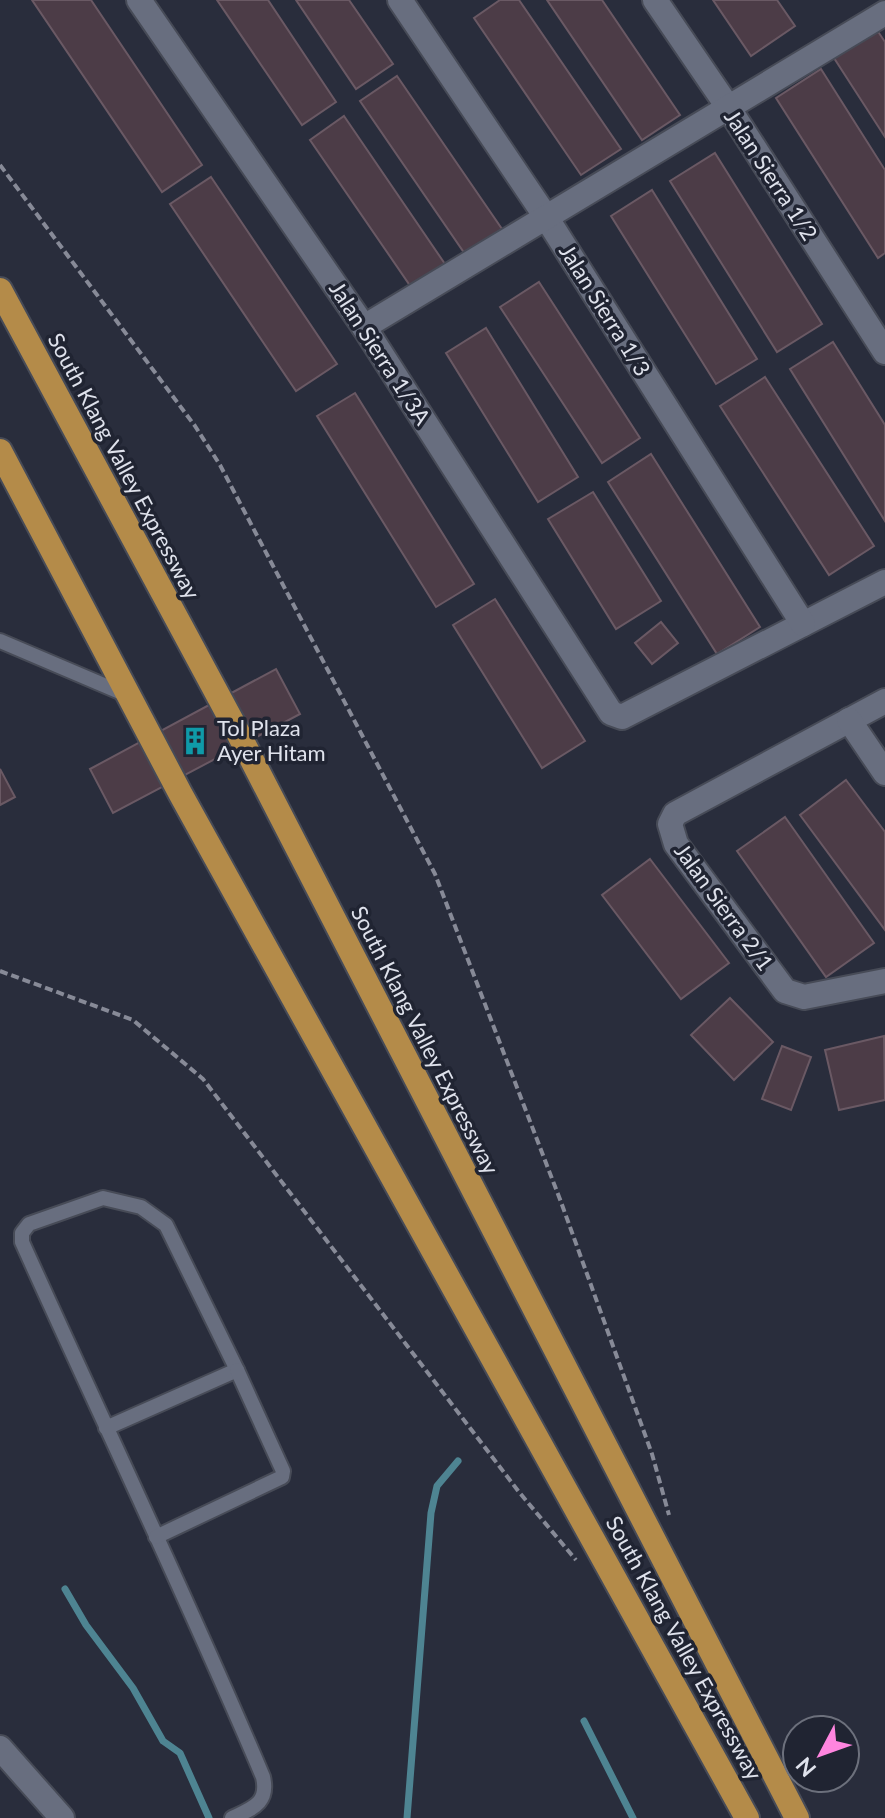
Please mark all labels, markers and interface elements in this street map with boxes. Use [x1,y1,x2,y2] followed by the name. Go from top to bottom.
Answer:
[719,104,824,245] street label: Jalan Sierra 1/2
[554,239,657,381] street label: Jalan Sierra 1/3
[324,276,437,429] street label: Jalan Sierra 1/3A
[43,328,206,604] street label: South Klang Valley Expressway
[217,714,326,766] place label: Tol Plaza Ayer Hitam
[180,726,210,756] building icon: Tol Plaza Ayer Hitam
[669,838,780,975] street label: Jalan Sierra 2/1
[346,901,505,1179] street label: South Klang Valley Expressway
[601,1511,769,1785] street label: South Klang Valley Expressway
[781,1714,861,1794] north arrow
[790,1752,821,1783] text: N

